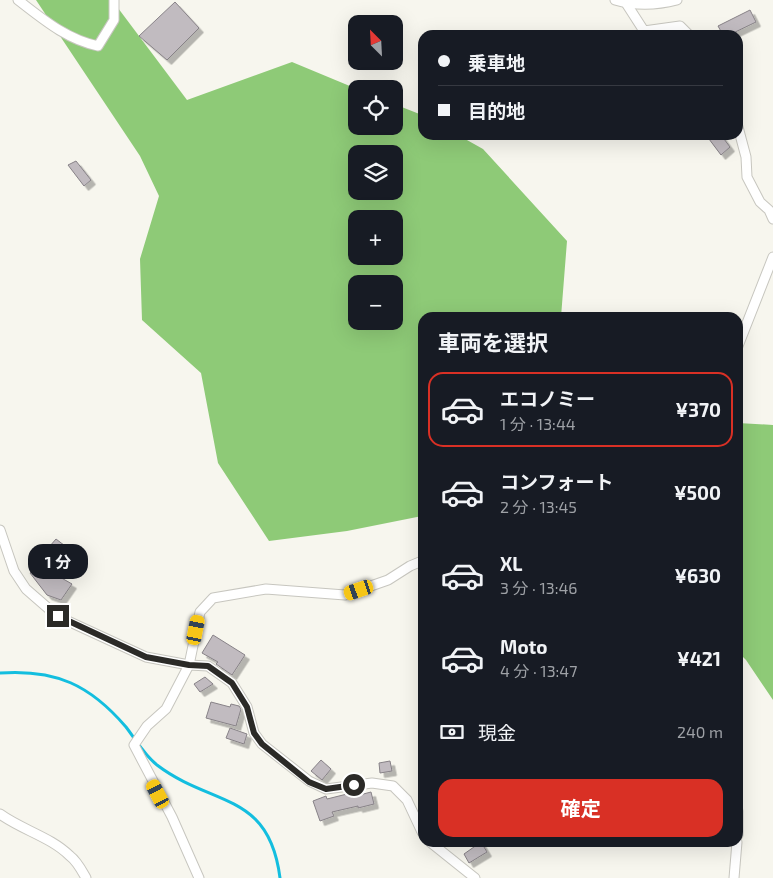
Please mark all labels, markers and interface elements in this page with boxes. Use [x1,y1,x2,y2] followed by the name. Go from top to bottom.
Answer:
[348,15,402,70] north arrow
[348,15,403,330] map controls
[468,51,525,74] text: 乗車地
[348,80,403,135] button: locate
[468,99,525,122] text: 目的地
[348,145,403,200] button: layers
[348,210,403,265] button: +
[348,275,403,330] button: −
[438,329,548,355] text: 車両を選択
[440,387,485,432] icon: car
[500,387,595,410] text: エコノミー
[676,398,721,421] text: ¥370
[500,414,576,433] text: 1 分 · 13:44
[440,470,485,515] icon: car
[500,470,613,493] text: コンフォート
[674,481,721,504] text: ¥500
[500,497,577,516] text: 2 分 · 13:45
[28,544,88,578] callout: 1 分
[45,552,71,571] text: 1 分
[500,552,522,575] text: XL
[440,553,485,598] icon: car
[674,564,721,587] text: ¥630
[342,578,375,602] car
[500,578,577,597] text: 3 分 · 13:46
[47,605,69,627] route end
[185,614,206,646] car
[500,635,548,658] text: Moto
[440,636,485,681] icon: car
[677,647,721,670] text: ¥421
[500,661,577,680] text: 4 分 · 13:47
[438,718,466,746] icon: cash
[478,721,516,744] text: 現金
[677,722,723,741] text: 240 m
[343,774,365,796] route start
[144,777,171,811] car
[438,779,723,837] button: 確定

